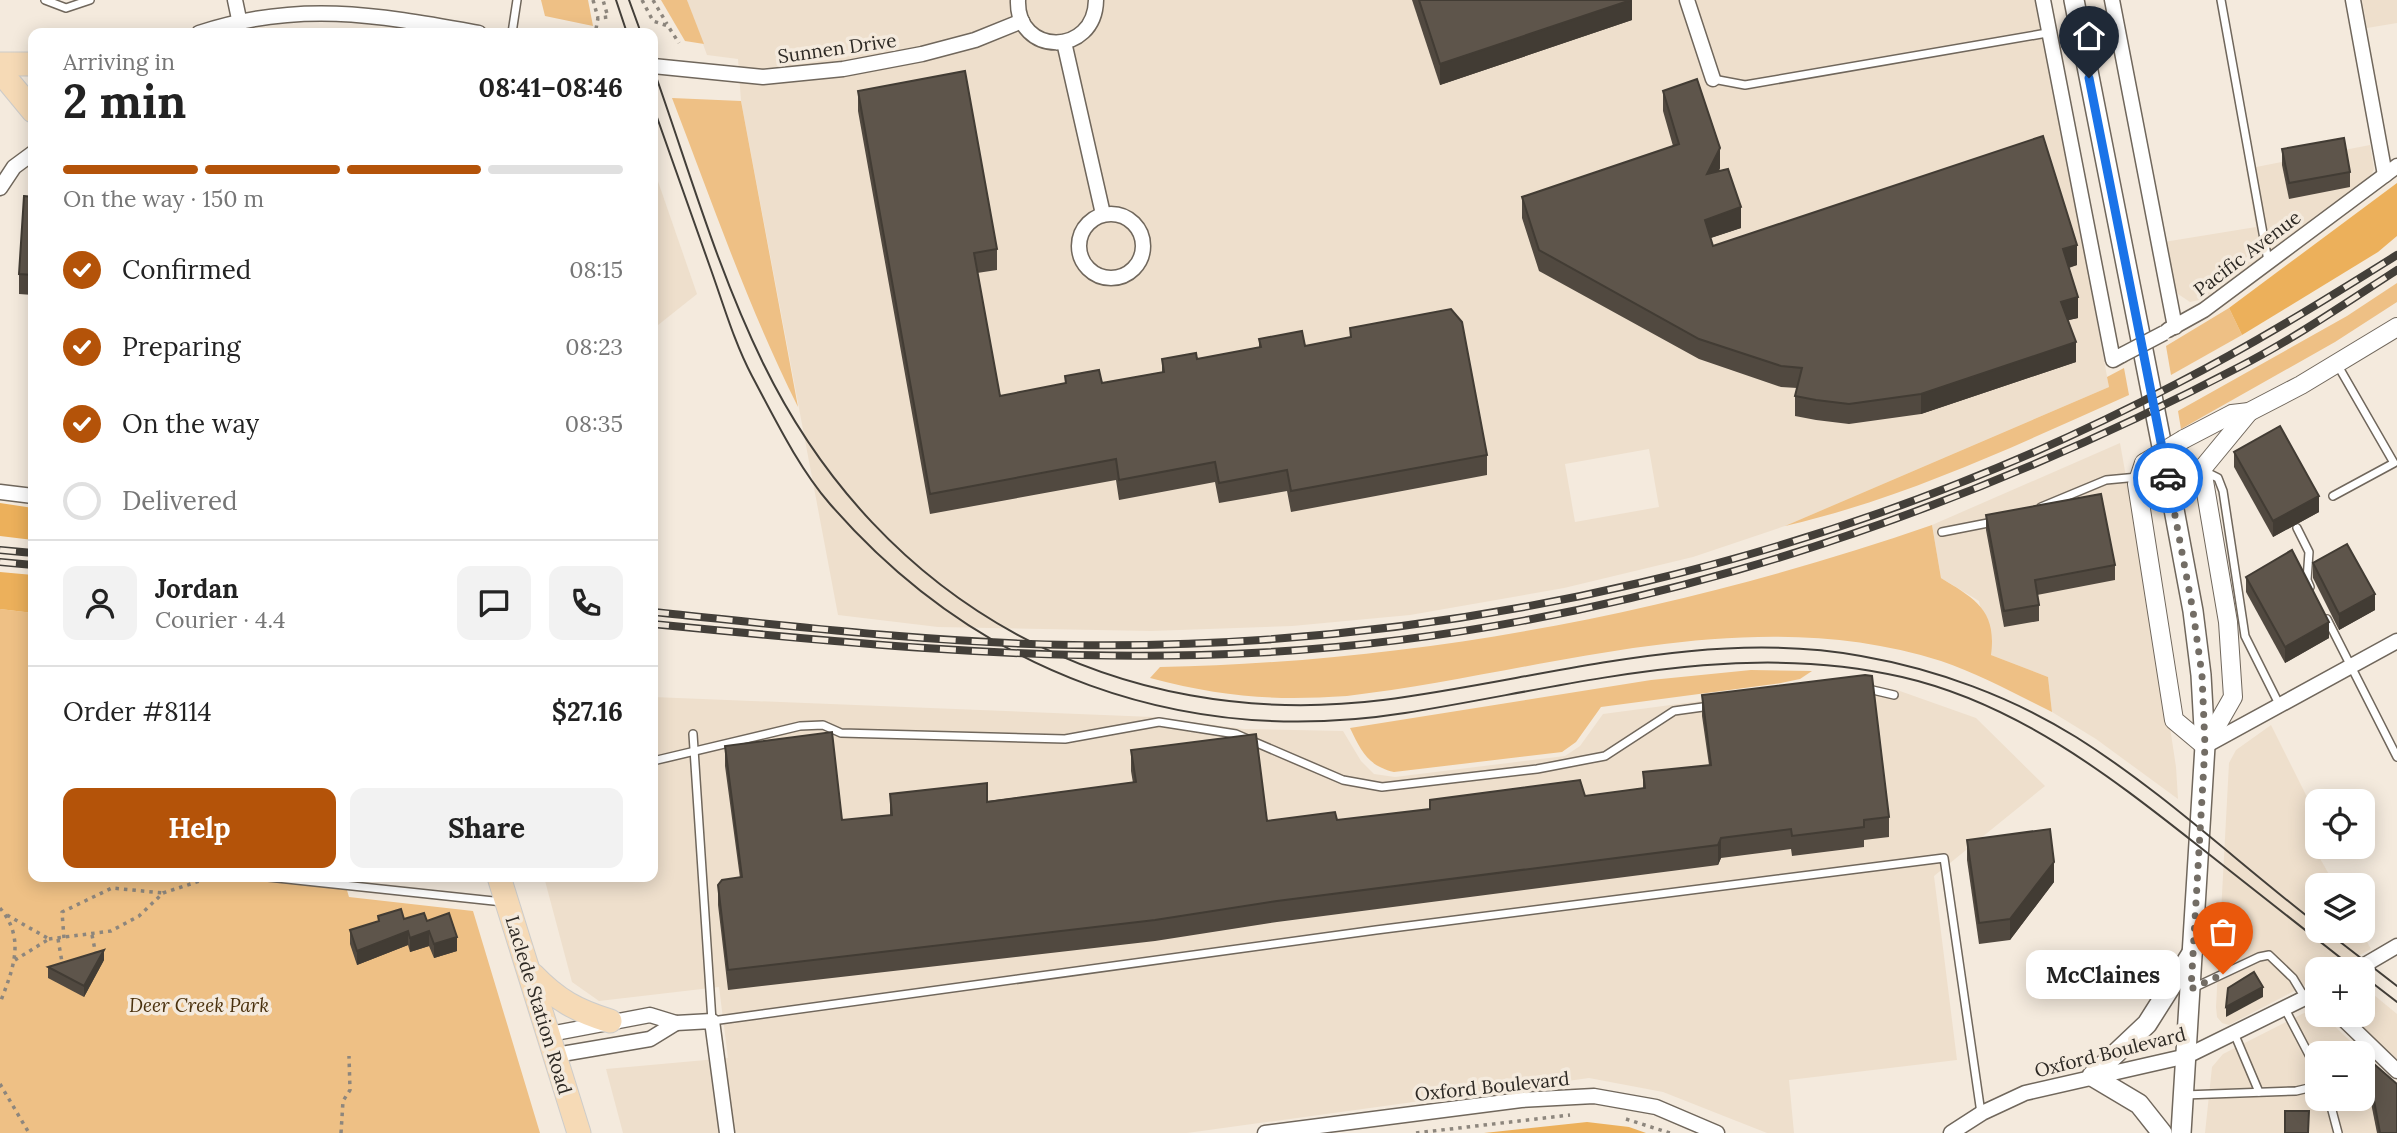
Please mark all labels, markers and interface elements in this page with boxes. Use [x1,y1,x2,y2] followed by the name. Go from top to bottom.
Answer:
[2059,6,2119,78] pin
[2070,17,2108,55] icon: home
[776,28,898,68] street label: Sunnen Drive
[63,47,175,76] text: Arriving in
[479,71,623,104] text: 08:41–08:46
[63,72,186,131] text: 2 min
[63,184,264,213] text: On the way · 150 m
[2189,205,2305,301] street label: Pacific Avenue
[63,251,101,289] icon: check
[122,253,251,286] text: Confirmed
[569,255,623,284] text: 08:15
[63,328,101,366] icon: check
[122,330,241,363] text: Preparing
[565,332,623,361] text: 08:23
[63,405,101,443] icon: check
[122,407,259,440] text: On the way
[565,409,623,438] text: 08:35
[2133,443,2203,513] courier
[2149,459,2187,497] icon: car
[122,484,238,517] text: Delivered
[63,566,137,640] button: person
[457,566,531,640] button: chat
[549,566,623,640] button: phone
[155,572,239,605] text: Jordan
[155,605,286,634] text: Courier · 4.4
[63,695,212,728] text: Order #8114
[552,695,623,728] text: $27.16
[63,788,336,868] button: Help
[350,788,623,868] button: Share
[2305,789,2375,1111] map controls
[2305,789,2375,859] button: locate
[2305,873,2375,943] button: layers
[2193,902,2253,974] pin
[500,913,578,1097] street label: Laclede Station Road
[2204,913,2242,951] icon: bag
[2027,950,2181,998] callout: McClaines
[2305,957,2375,1027] button: +
[2046,960,2160,989] text: McClaines
[129,993,269,1017] park label: Deer Creek Park
[2032,1022,2188,1082] street label: Oxford Boulevard
[2305,1041,2375,1111] button: −
[1414,1066,1570,1106] street label: Oxford Boulevard

